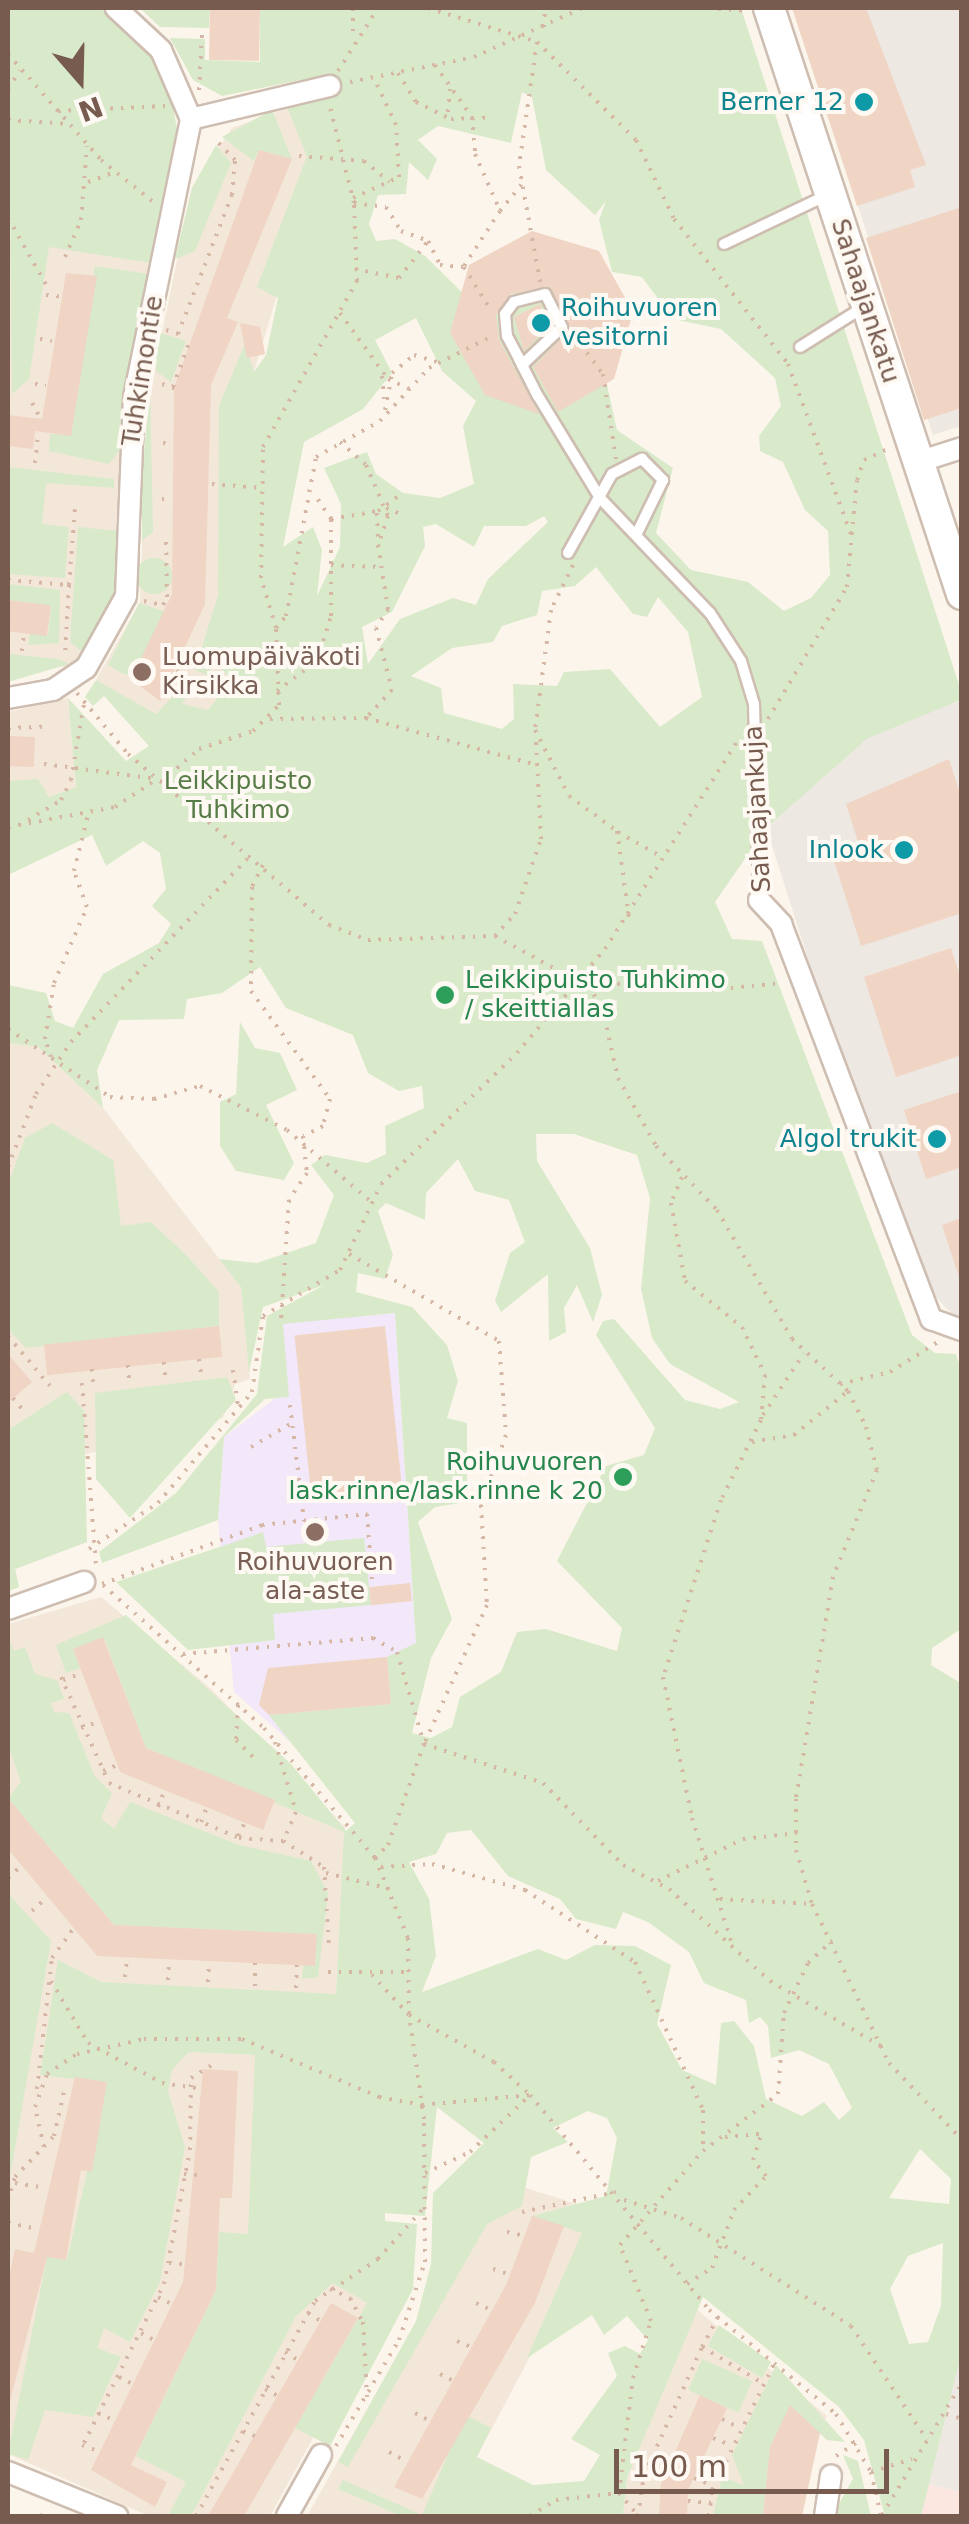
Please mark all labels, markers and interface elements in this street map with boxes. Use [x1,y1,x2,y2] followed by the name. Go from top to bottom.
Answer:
[30,30,130,130] north arrow
[720,87,844,117] place label: Berner 12
[74,89,107,128] text: N
[853,91,875,113] marker: Berner 12
[824,215,906,387] street label: Sahaajankatu
[116,293,170,449] street label: Tuhkimontie
[561,294,718,353] place label: Roihuvuoren vesitorni
[530,312,552,334] marker: Roihuvuoren vesitorni
[162,643,361,702] place label: Luomupäiväkoti Kirsikka
[131,661,153,683] marker: Luomupäiväkoti Kirsikka
[739,725,777,893] street label: Sahaajankuja
[164,767,312,826] park label: Leikkipuisto Tuhkimo
[809,835,884,865] place label: Inlook
[893,839,915,861] marker: Inlook
[465,966,726,1025] place label: Leikkipuisto Tuhkimo / skeittiallas
[434,984,456,1006] marker: Leikkipuisto Tuhkimo / skeittiallas
[780,1124,917,1154] place label: Algol trukit
[926,1128,948,1150] marker: Algol trukit
[288,1448,603,1507] place label: Roihuvuoren lask.rinne/lask.rinne k 20
[612,1466,634,1488] marker: Roihuvuoren lask.rinne/lask.rinne k 20
[304,1521,326,1543] marker: Roihuvuoren ala-aste
[236,1548,394,1607] place label: Roihuvuoren ala-aste
[619,2429,894,2491] scale bar
[631,2449,727,2484] text: 100 m

